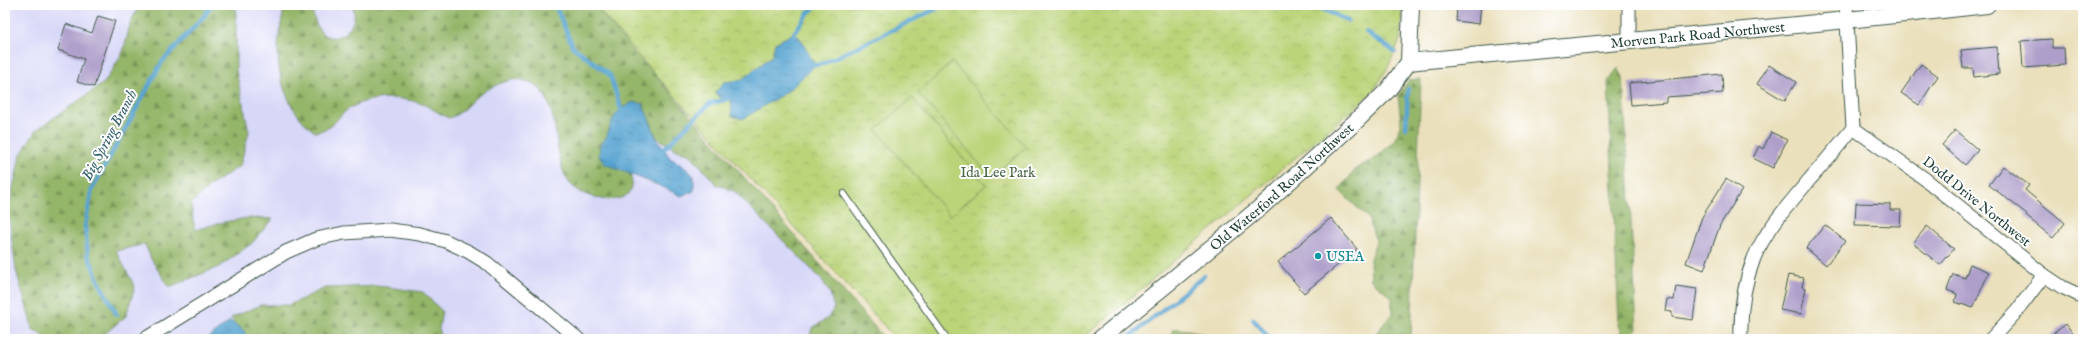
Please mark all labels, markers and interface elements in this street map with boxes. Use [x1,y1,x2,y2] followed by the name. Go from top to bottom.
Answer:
[1610,18,1786,53] street label: Morven Park Road Northwest
[78,86,143,184] water label: Big Spring Branch
[1206,119,1358,255] street label: Old Waterford Road Northwest
[1919,153,2034,251] street label: Dodd Drive Northwest
[960,164,1036,182] park label: Ida Lee Park
[1326,248,1365,266] place label: USEA
[1313,251,1323,261] marker: USEA

